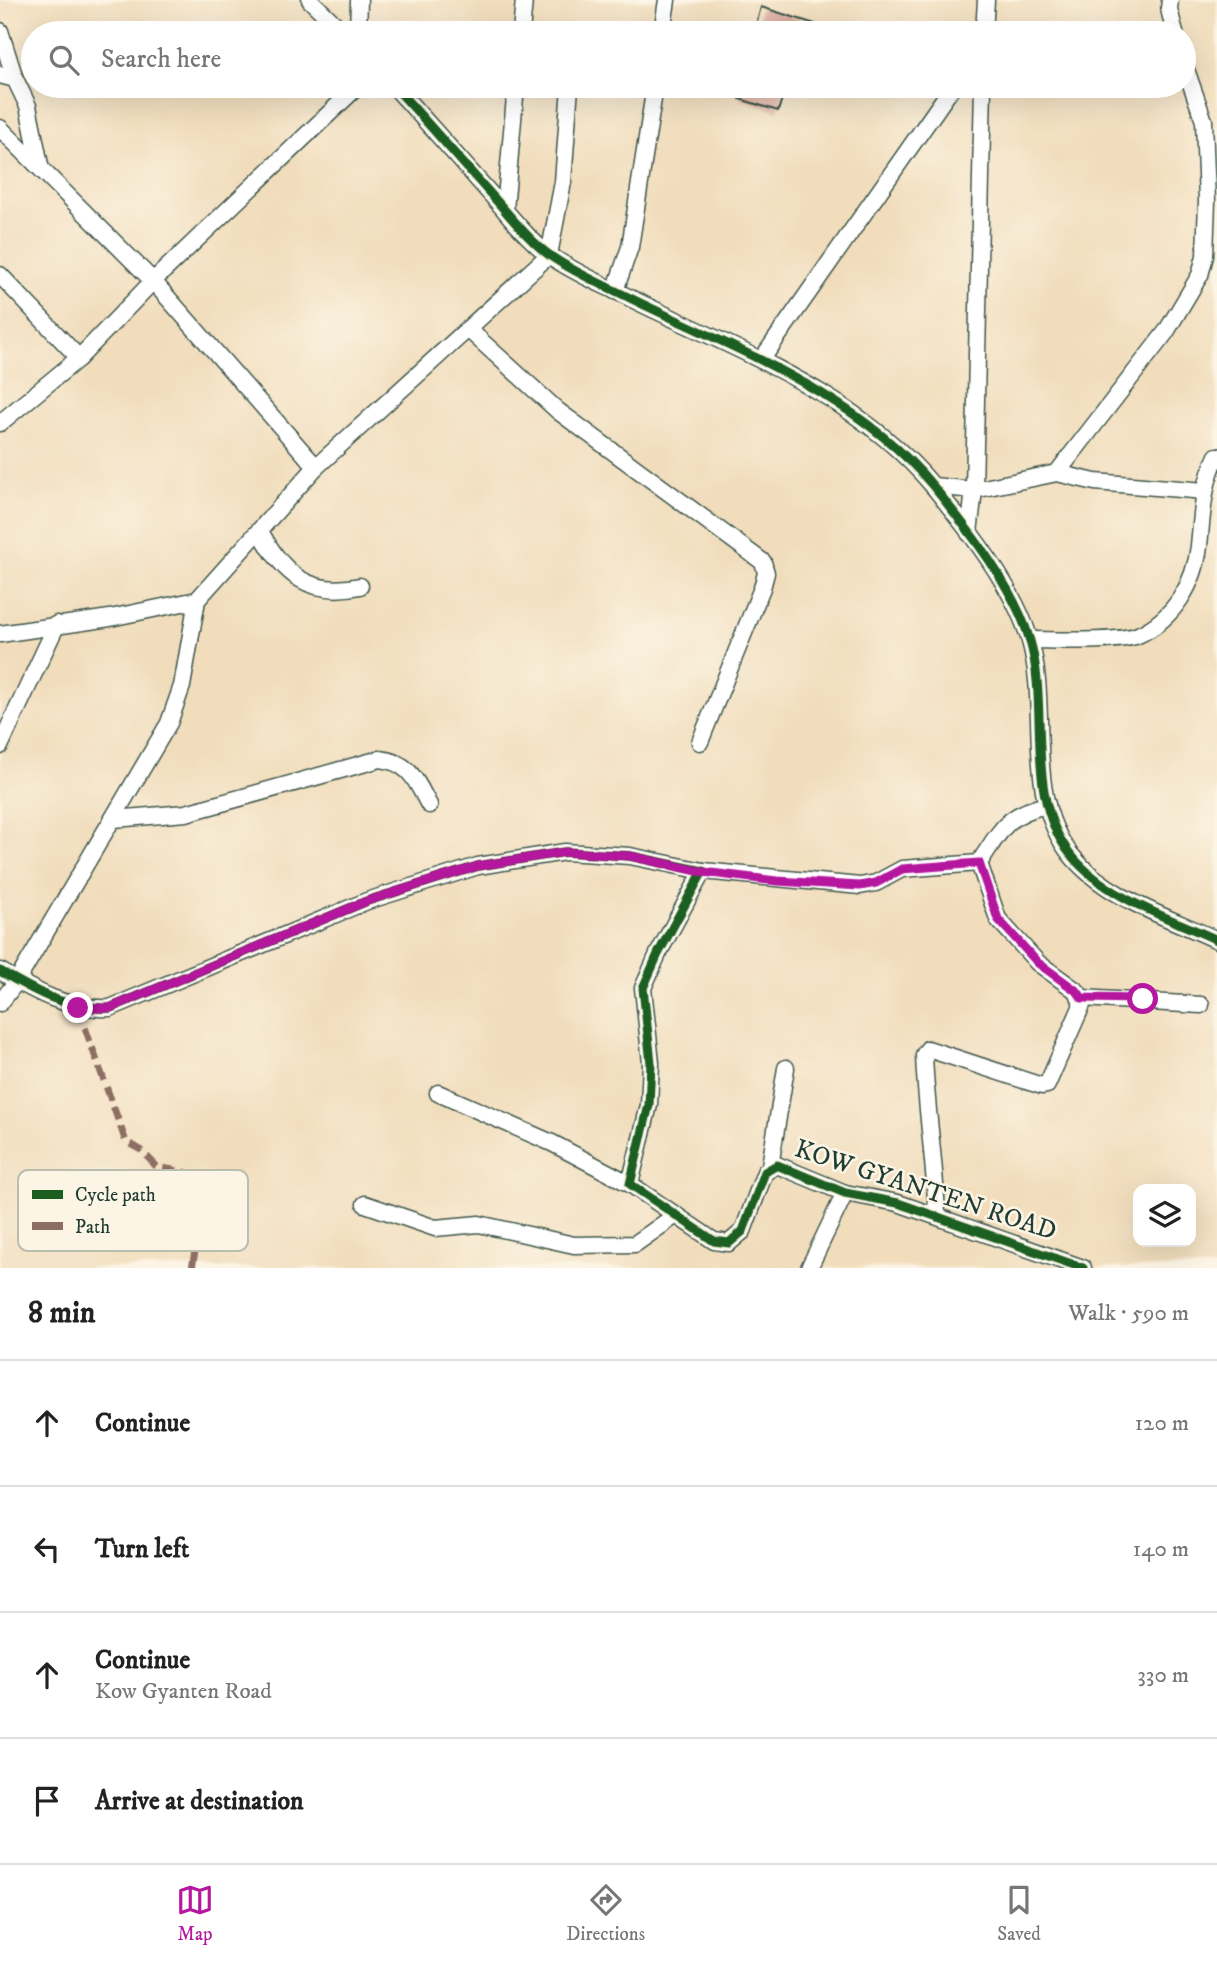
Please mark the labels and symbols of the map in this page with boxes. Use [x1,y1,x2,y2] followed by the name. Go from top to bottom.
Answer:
[1127,983,1158,1014] route start
[62,992,93,1023] route end
[790,1133,1061,1248] street label: KOW GYANTEN ROAD
[18,1170,248,1251] legend
[75,1184,156,1207] text: Cycle path
[75,1216,110,1239] text: Path

